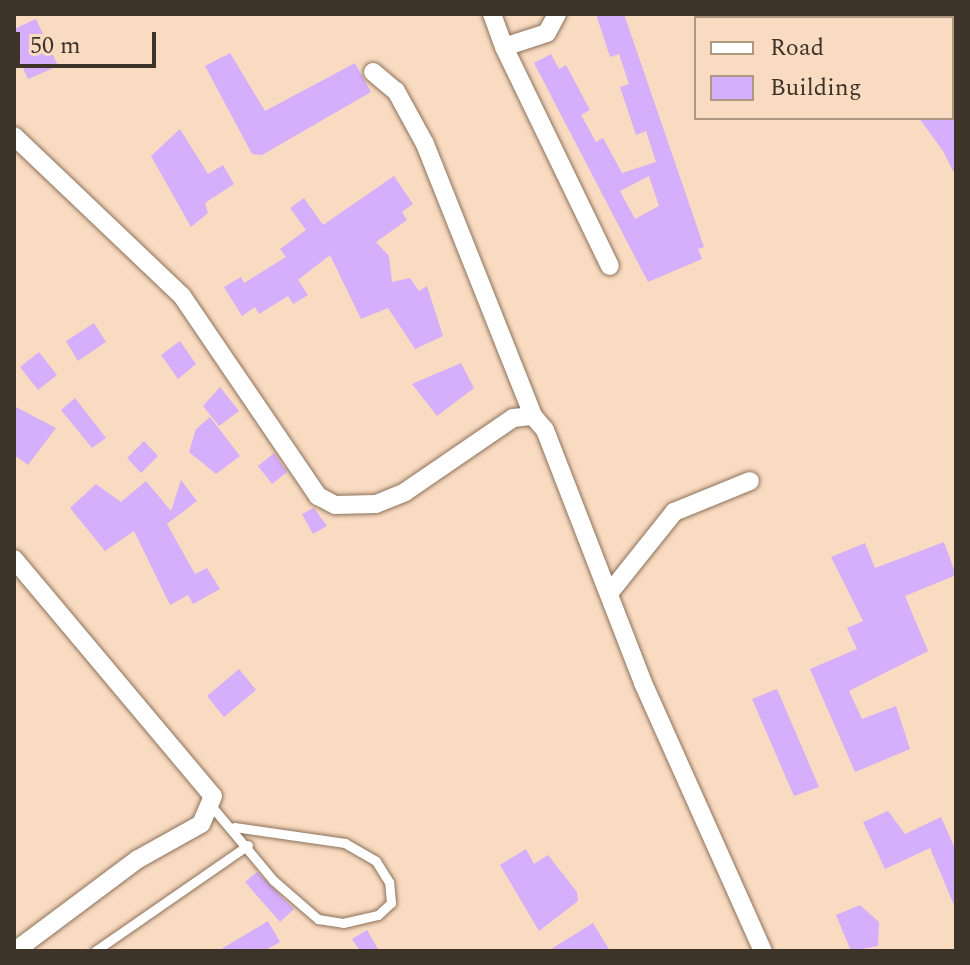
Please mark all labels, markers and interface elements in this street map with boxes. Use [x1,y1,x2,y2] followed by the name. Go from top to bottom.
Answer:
[20,16,160,66] scale bar
[694,16,954,120] legend
[30,28,81,64] text: 50 m
[770,30,824,66] text: Road
[770,70,862,106] text: Building

